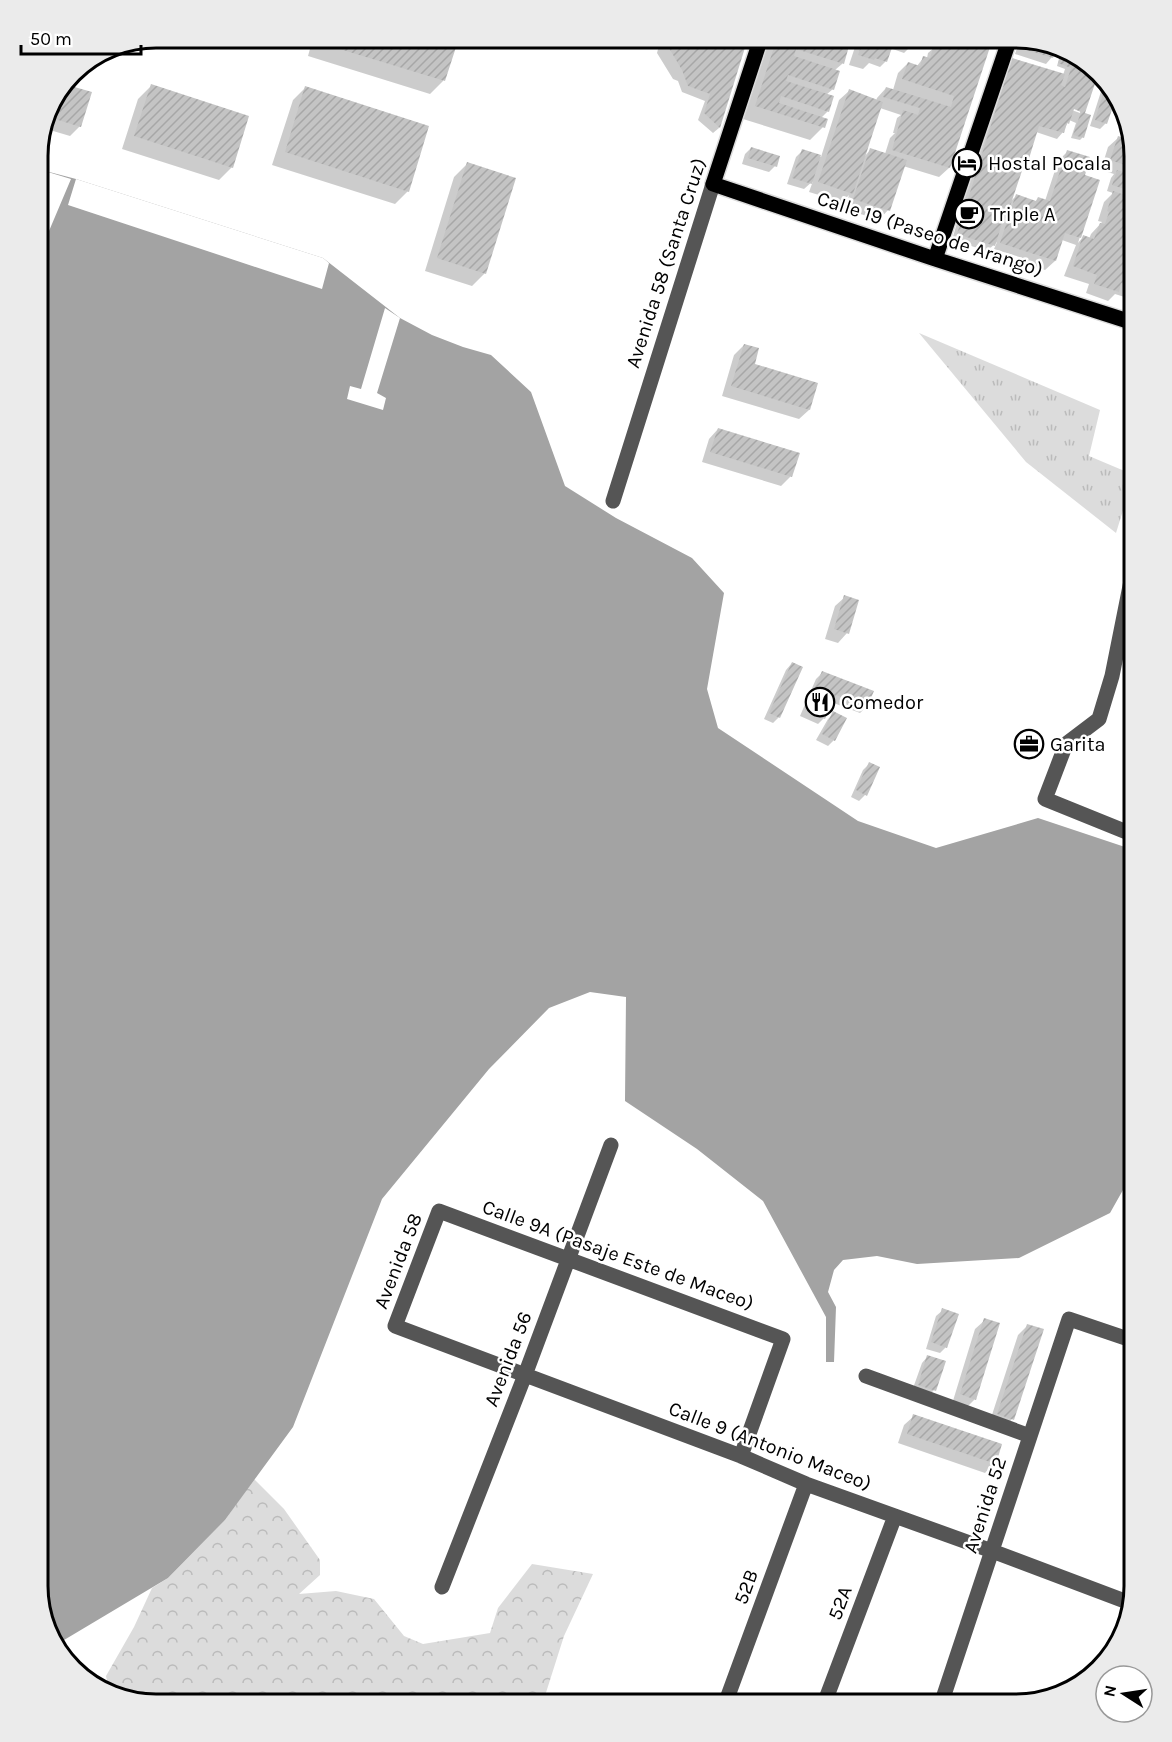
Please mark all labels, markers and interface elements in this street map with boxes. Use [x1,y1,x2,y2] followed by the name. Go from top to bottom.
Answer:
[21,18,141,56] scale bar
[30,28,72,50] text: 50 m
[951,147,983,179] hotel icon: Hostal Pocala
[988,152,1112,175] place label: Hostal Pocala
[621,155,711,371] street label: Avenida 58 (Santa Cruz)
[814,187,1046,281] street label: Calle 19 (Paseo de Arango)
[953,198,985,230] cafe icon: Triple A
[990,203,1056,226] place label: Triple A
[804,686,836,718] restaurant icon: Comedor
[841,691,924,714] place label: Comedor
[1013,728,1045,760] office icon: Garita
[1050,733,1106,756] place label: Garita
[479,1195,757,1315] street label: Calle 9A (Pasaje Este de Maceo)
[369,1210,427,1312] street label: Avenida 58
[479,1308,537,1410] street label: Avenida 56
[665,1397,875,1495] street label: Calle 9 (Antonio Maceo)
[959,1454,1011,1556] street label: Avenida 52
[729,1566,763,1608] street label: 52B
[823,1583,857,1623] street label: 52A
[1094,1664,1154,1724] north arrow
[1099,1683,1120,1699] text: N

